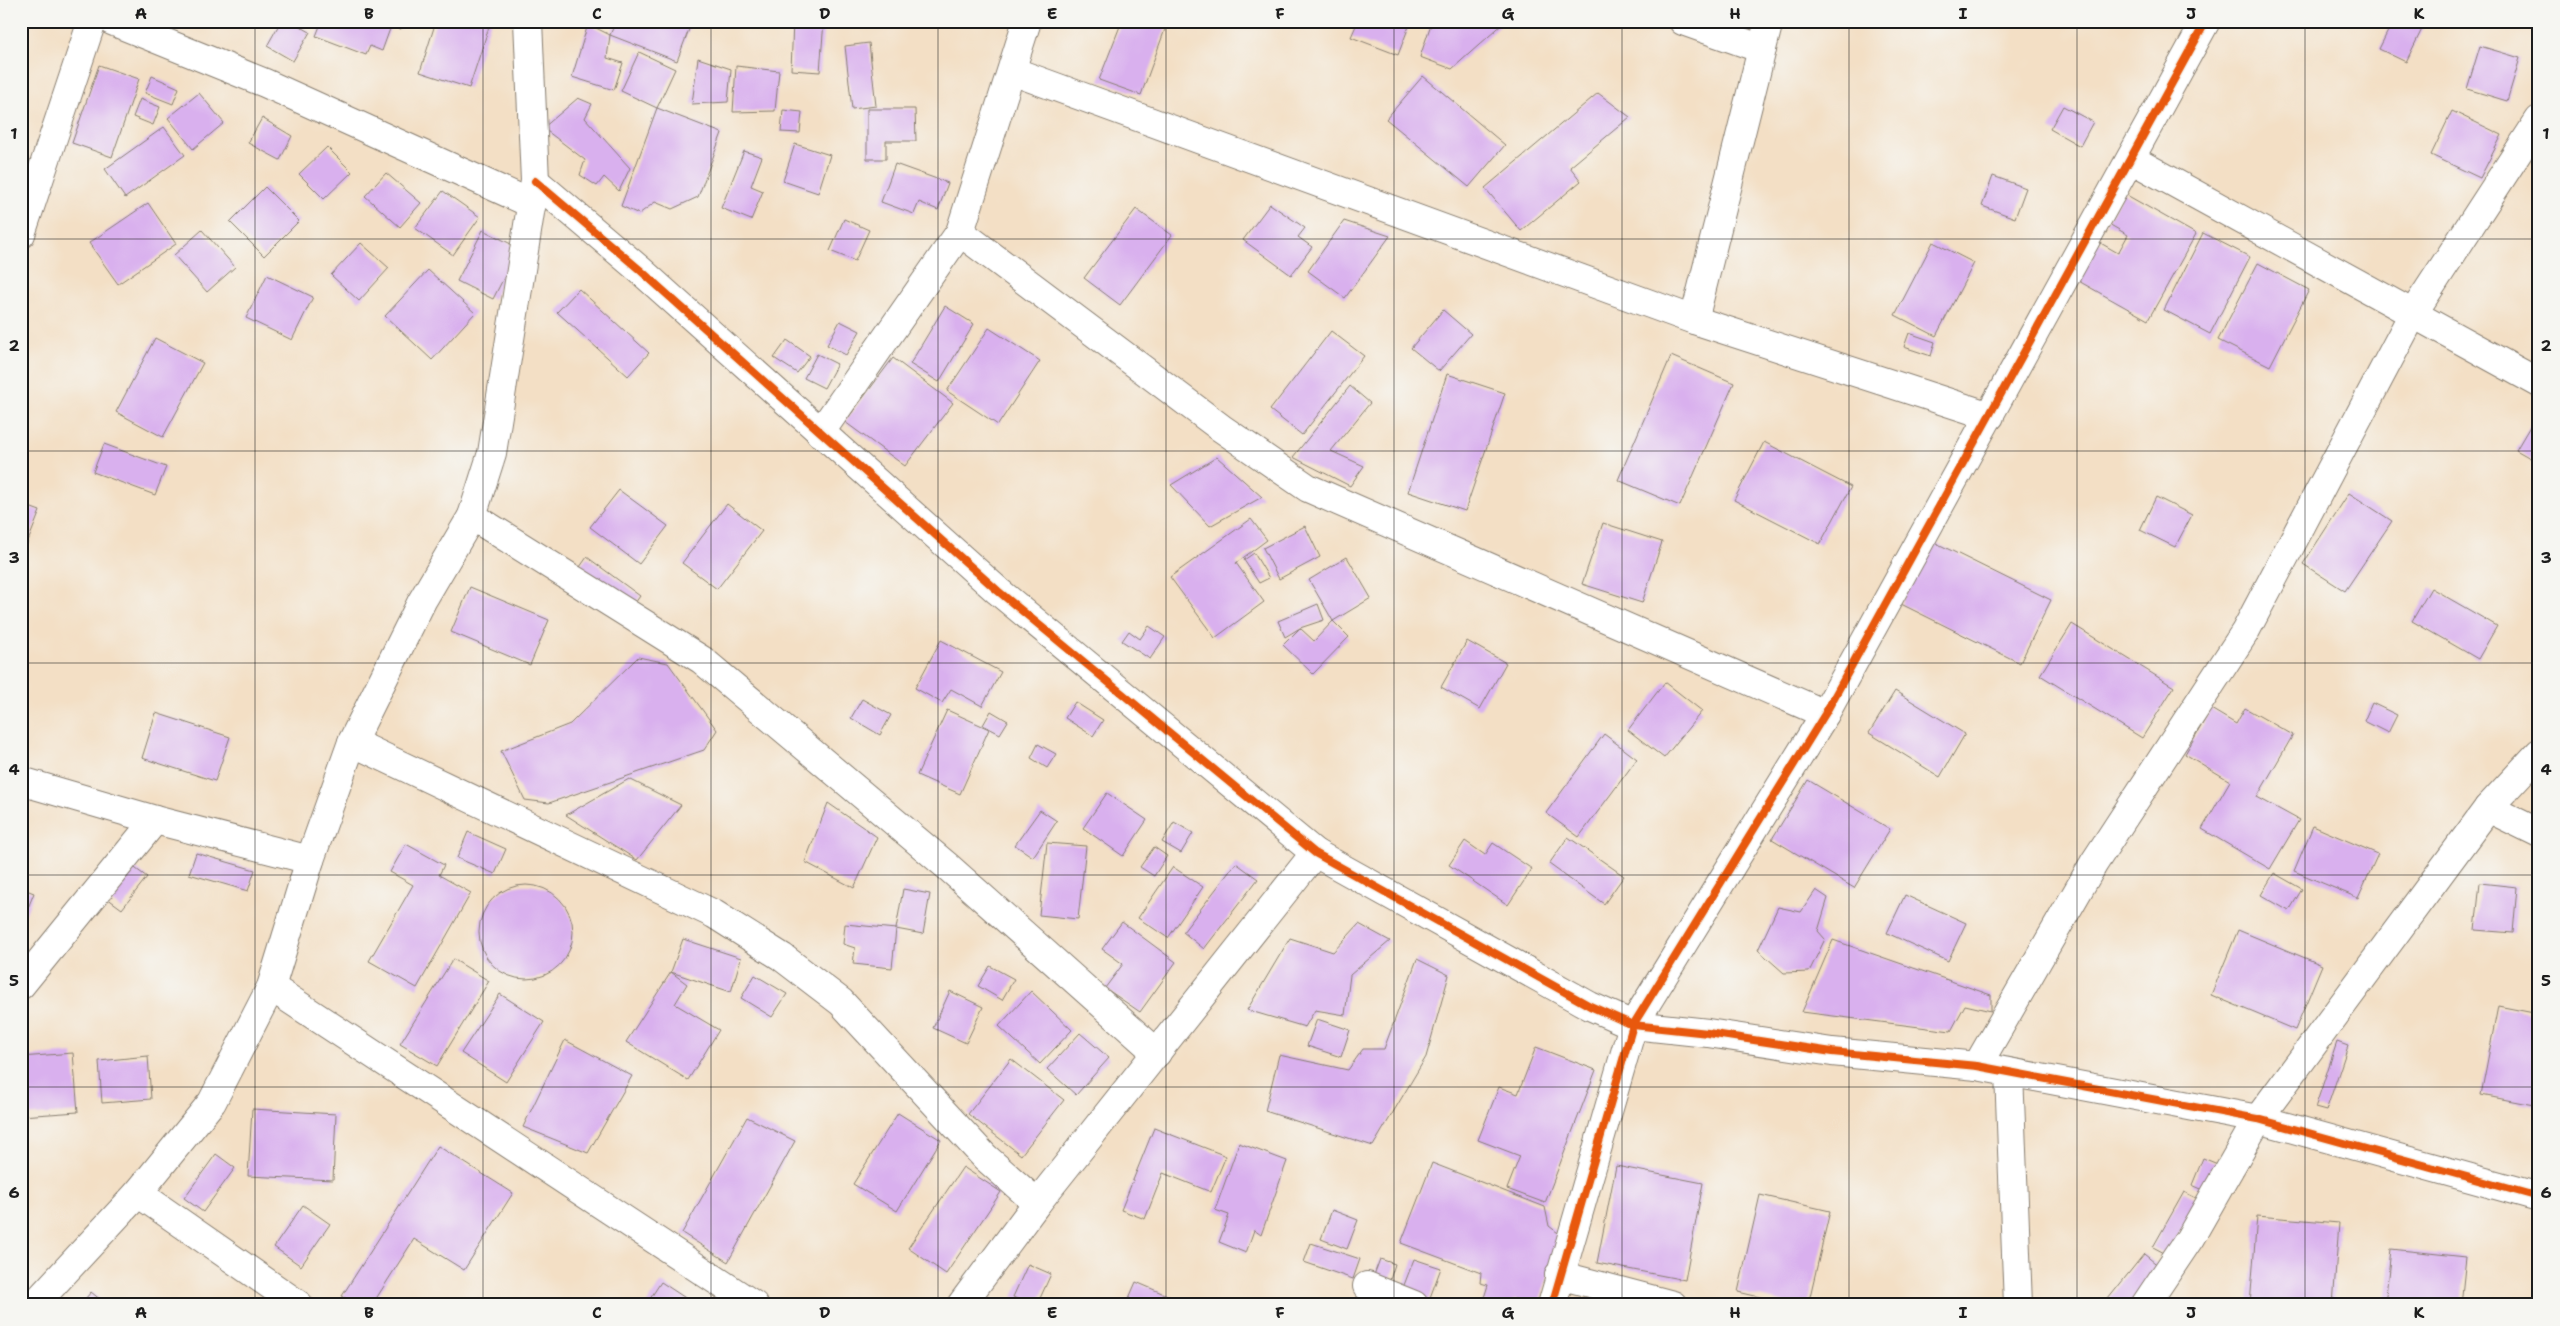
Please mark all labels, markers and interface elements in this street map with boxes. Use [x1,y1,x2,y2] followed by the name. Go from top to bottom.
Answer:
[135,3,147,24] text: A
[364,3,374,24] text: B
[592,3,602,24] text: C
[819,3,831,24] text: D
[1047,3,1057,24] text: E
[1275,3,1285,24] text: F
[1502,3,1515,24] text: G
[1729,3,1741,24] text: H
[1959,3,1968,24] text: I
[2186,3,2196,24] text: J
[2414,3,2425,24] text: K
[10,123,18,144] text: 1
[2542,123,2550,144] text: 1
[8,335,20,356] text: 2
[2540,335,2552,356] text: 2
[8,547,20,568] text: 3
[2540,547,2552,568] text: 3
[8,759,20,780] text: 4
[2540,759,2552,780] text: 4
[9,970,19,991] text: 5
[2541,970,2551,991] text: 5
[8,1182,20,1203] text: 6
[2540,1182,2552,1203] text: 6
[135,1302,147,1323] text: A
[364,1302,374,1323] text: B
[592,1302,602,1323] text: C
[819,1302,831,1323] text: D
[1047,1302,1057,1323] text: E
[1275,1302,1285,1323] text: F
[1502,1302,1515,1323] text: G
[1729,1302,1741,1323] text: H
[1959,1302,1968,1323] text: I
[2186,1302,2196,1323] text: J
[2414,1302,2425,1323] text: K

